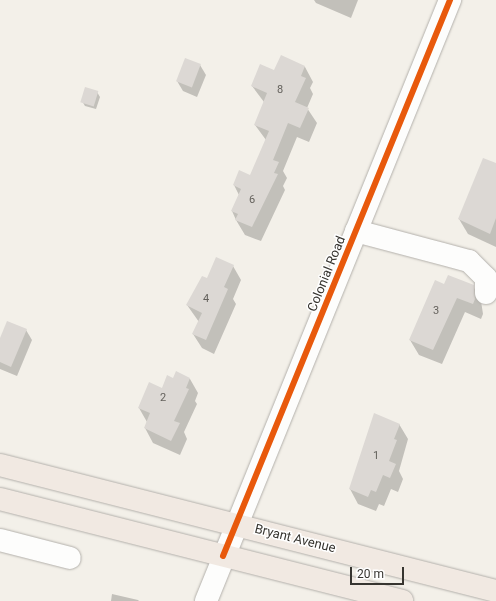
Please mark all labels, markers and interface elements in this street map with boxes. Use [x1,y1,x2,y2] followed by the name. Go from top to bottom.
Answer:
[277,83,283,97] house number: 8
[249,193,255,207] house number: 6
[305,234,349,314] street label: Colonial Road
[203,292,209,306] house number: 4
[433,304,439,318] house number: 3
[160,391,166,405] house number: 2
[373,449,379,463] house number: 1
[253,521,337,557] street label: Bryant Avenue
[352,559,406,585] scale bar
[357,567,384,581] text: 20 m

